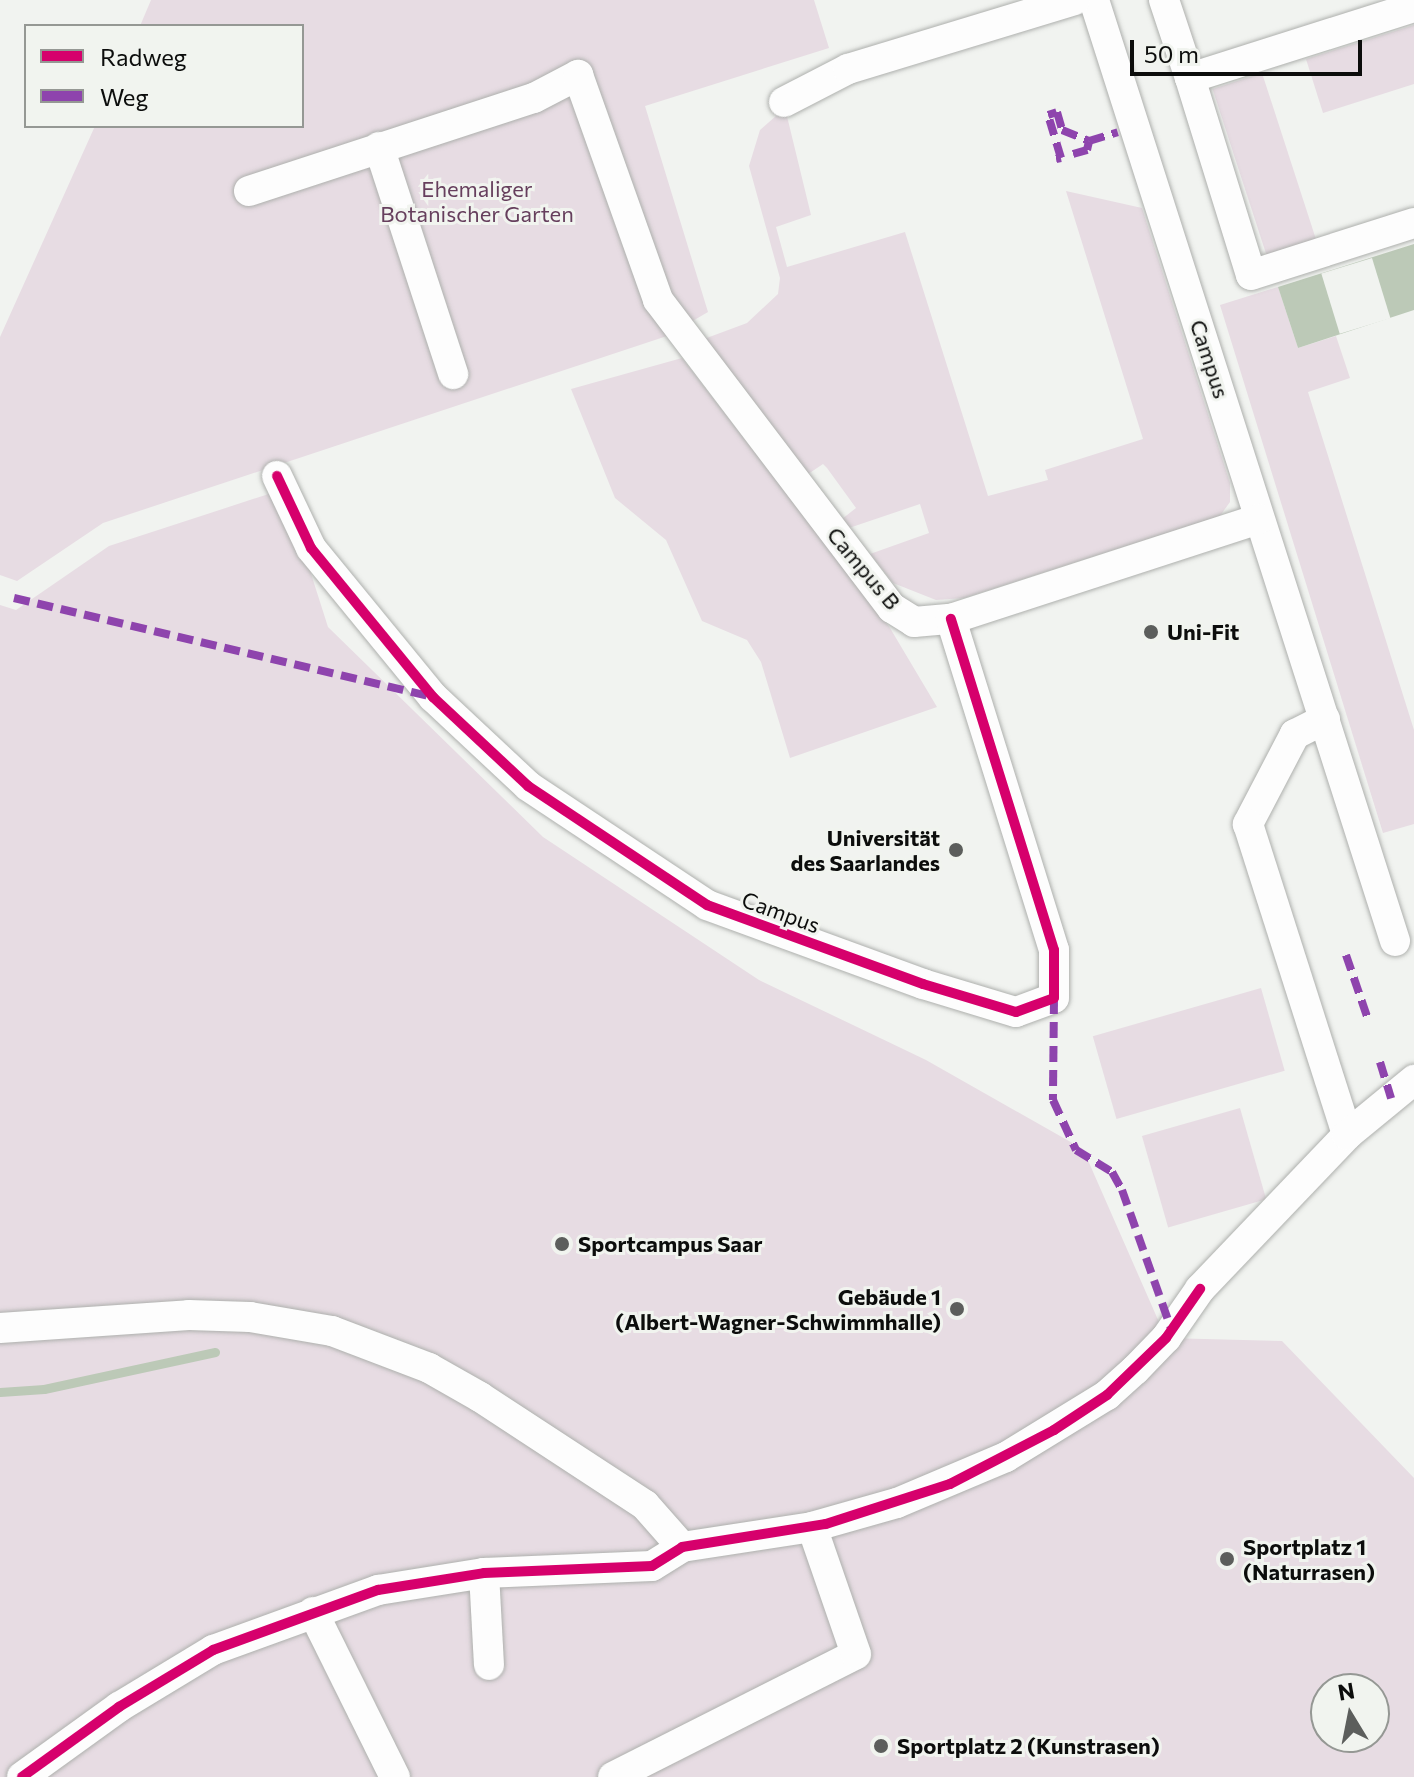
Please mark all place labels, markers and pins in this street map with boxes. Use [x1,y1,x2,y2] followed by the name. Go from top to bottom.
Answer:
[1167,619,1239,645] place label: Uni-Fit
[1142,623,1160,641] marker: Uni-Fit
[791,824,940,876] place label: Universität des Saarlandes
[947,841,965,859] marker: Universität des Saarlandes
[578,1231,763,1257] place label: Sportcampus Saar
[553,1235,571,1253] marker: Sportcampus Saar
[615,1283,941,1334] place label: Gebäude 1 (Albert-Wagner-Schwimmhalle)
[948,1300,966,1318] marker: Gebäude 1 (Albert-Wagner-Schwimmhalle)
[1243,1533,1375,1584] place label: Sportplatz 1 (Naturrasen)
[1218,1550,1236,1568] marker: Sportplatz 1 (Naturrasen)
[897,1733,1160,1759] place label: Sportplatz 2 (Kunstrasen)
[872,1737,890,1755] marker: Sportplatz 2 (Kunstrasen)

